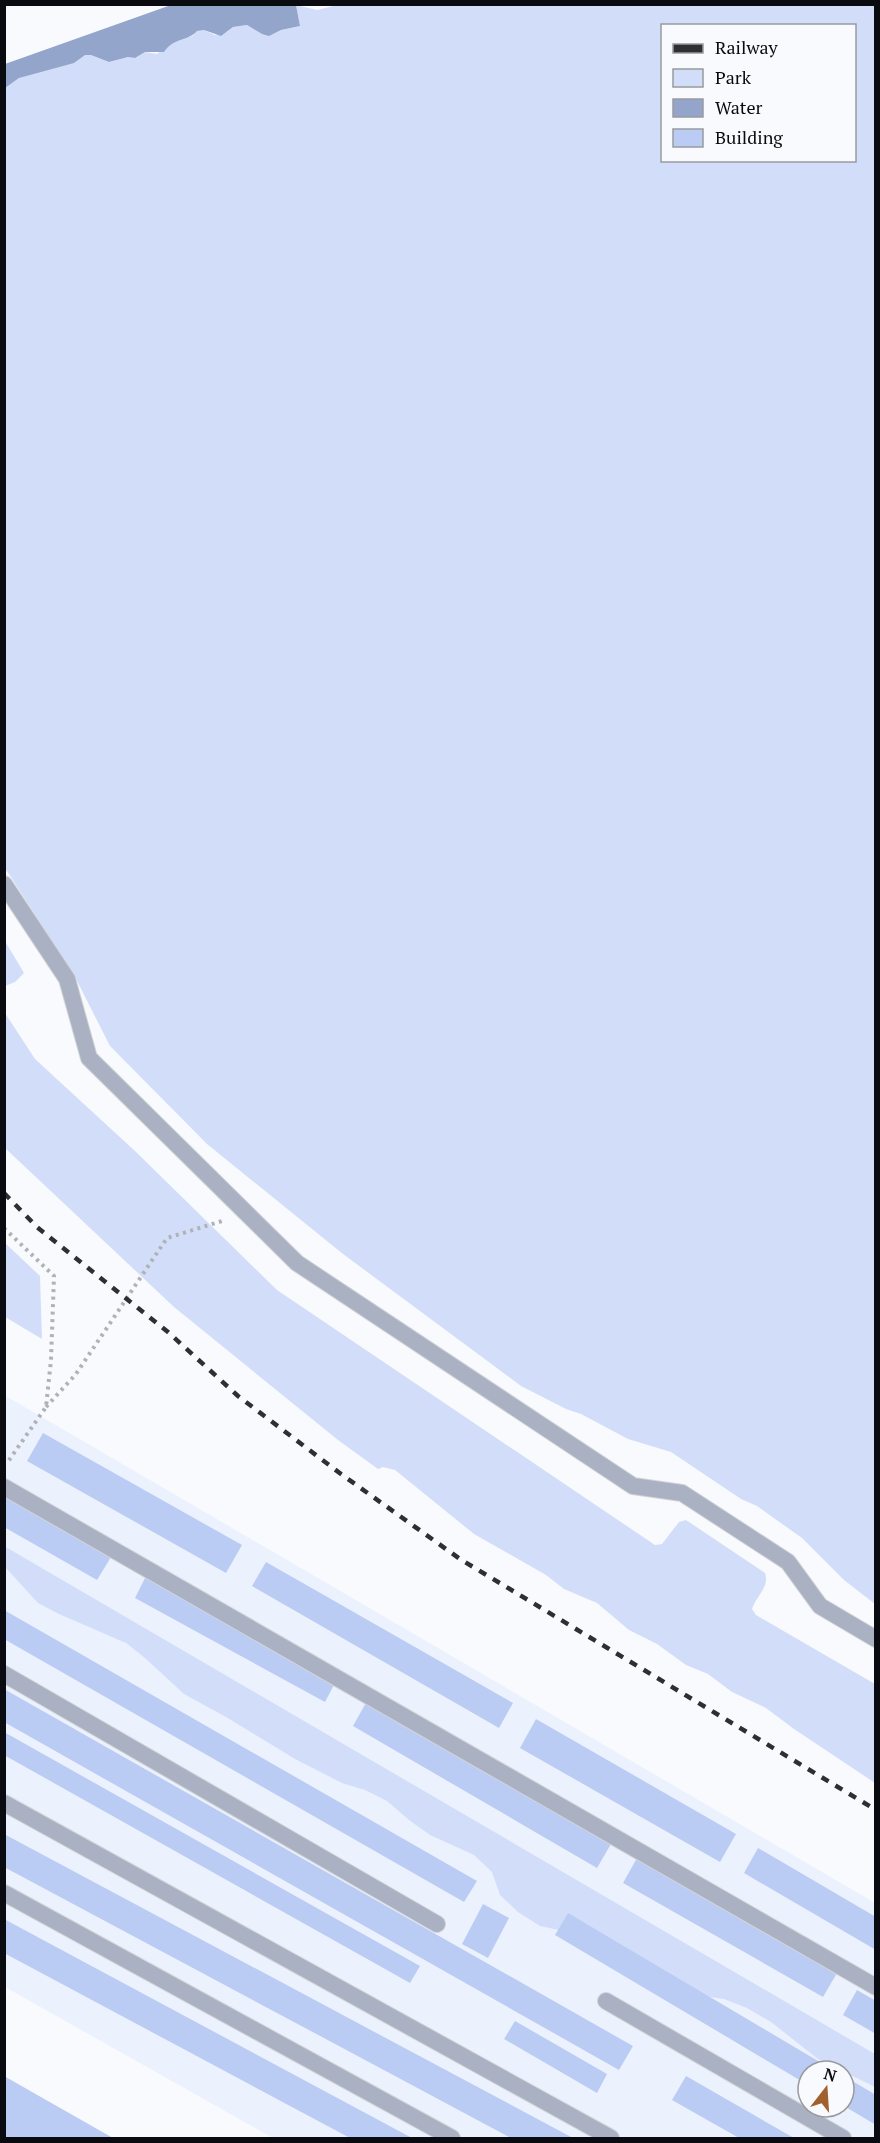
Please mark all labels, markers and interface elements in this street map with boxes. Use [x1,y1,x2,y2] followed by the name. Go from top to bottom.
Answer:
[661,24,856,162] legend
[715,35,779,59] text: Railway
[715,65,752,89] text: Park
[715,95,762,119] text: Water
[715,125,783,149] text: Building
[796,2059,856,2119] north arrow
[821,2062,839,2087] text: N

